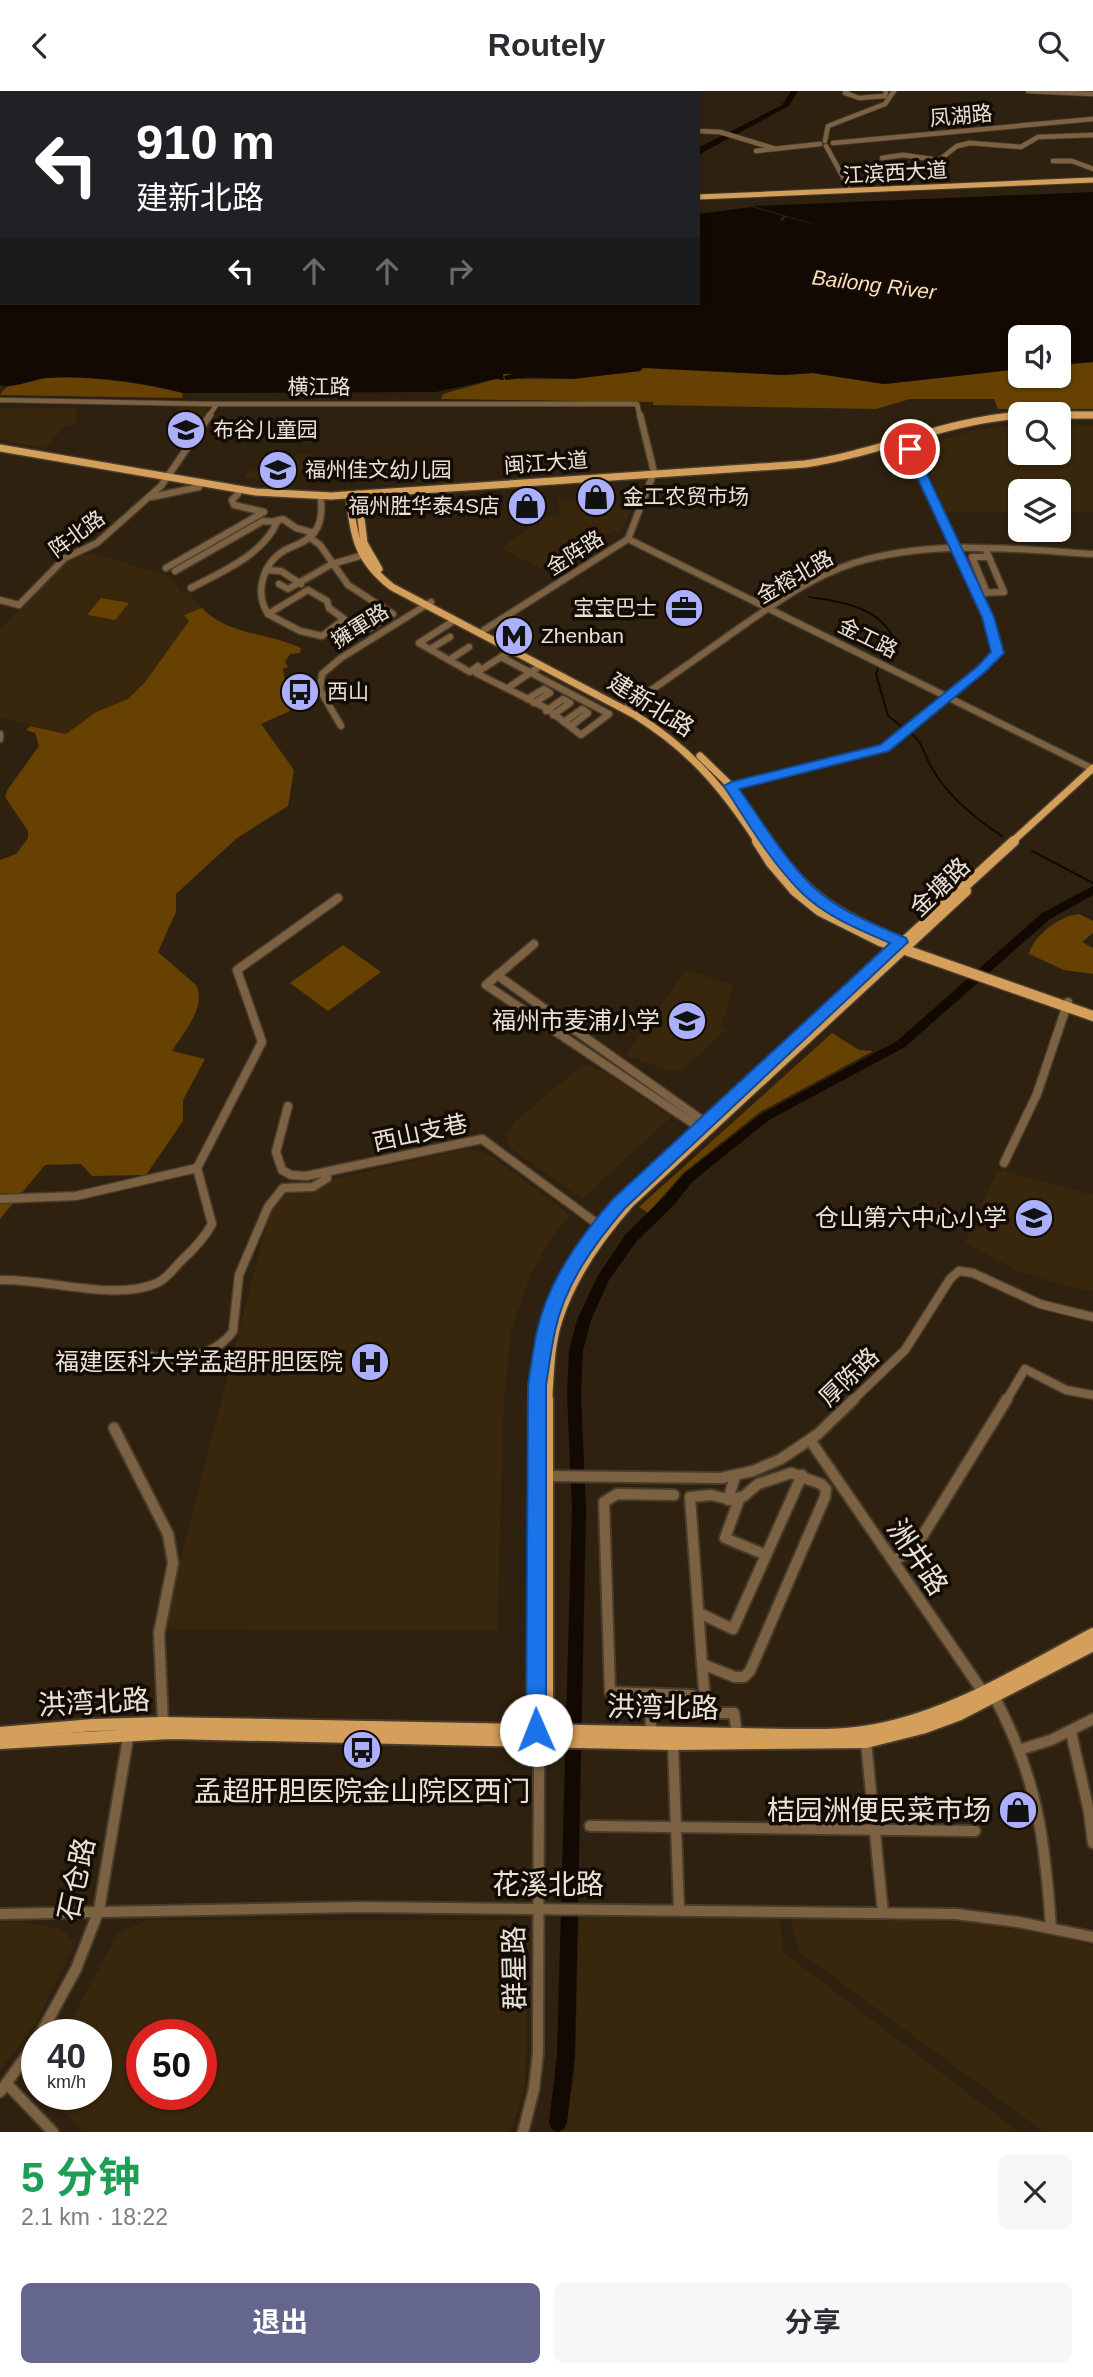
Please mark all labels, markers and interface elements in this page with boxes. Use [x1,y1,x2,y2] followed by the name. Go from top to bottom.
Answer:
[21,27,59,65] icon: back
[488,27,605,63] text: Routely
[1034,27,1072,65] icon: search
[929,101,993,130] street label: 凤湖路
[136,115,275,169] text: 910 m
[21,119,112,210] icon: left
[842,158,948,187] street label: 江滨西大道
[136,180,264,216] text: 建新北路
[222,252,260,290] icon: left
[295,252,333,290] icon: ahead
[368,252,406,290] icon: ahead
[441,252,479,290] icon: right
[811,265,938,304] water label: Bailong River
[1008,325,1071,542] map controls
[1008,325,1071,388] button: sound
[288,375,351,398] street label: 横江路
[1008,402,1071,465] button: search
[165,409,207,451] school or university icon: 布谷儿童园
[213,418,318,441] place label: 布谷儿童园
[880,419,940,479] pin
[891,430,929,468] icon: arrive
[503,448,589,477] street label: 闽江大道
[257,449,299,491] school or university icon: 福州佳文幼儿园
[305,458,452,481] place label: 福州佳文幼儿园
[575,476,617,518] shop icon: 金工农贸市场
[1008,479,1071,542] button: layers
[506,485,548,527] shop icon: 福州胜华泰4S店
[623,485,749,508] place label: 金工农贸市场
[348,494,500,517] place label: 福州胜华泰4S店
[44,506,109,561] street label: 阵北路
[542,526,607,579] street label: 金阵路
[753,546,837,608] street label: 金榕北路
[663,587,705,629] office icon: 宝宝巴士
[573,596,657,619] place label: 宝宝巴士
[327,599,393,652] street label: 擁軍路
[835,613,902,662] street label: 金工路
[493,615,535,657] metro station icon: Zhenban
[541,624,624,647] place label: Zhenban
[603,668,699,741] street label: 建新北路
[279,671,321,713] bus stop icon: 西山
[327,680,369,703] place label: 西山
[904,852,975,921] street label: 金塘路
[666,1000,708,1042] school or university icon: 福州市麦浦小学
[492,1007,660,1034] place label: 福州市麦浦小学
[370,1109,470,1156] street label: 西山支巷
[1013,1197,1055,1239] school or university icon: 仓山第六中心小学
[815,1204,1007,1231] place label: 仓山第六中心小学
[349,1341,391,1383] hospital icon: 福建医科大学孟超肝胆医院
[813,1342,884,1411] street label: 厚陈路
[55,1348,343,1375] place label: 福建医科大学孟超肝胆医院
[881,1514,954,1601] street label: 洲井路
[37,1684,151,1721] street label: 洪湾北路
[607,1691,719,1724] street label: 洪湾北路
[499,1693,573,1767] position arrow
[341,1729,383,1771] bus stop icon: 孟超肝胆医院金山院区西门
[194,1776,530,1807] place label: 孟超肝胆医院金山院区西门
[997,1789,1039,1831] shop icon: 桔园洲便民菜市场
[767,1795,991,1826] place label: 桔园洲便民菜市场
[53,1835,100,1923] street label: 石仓路
[492,1869,604,1900] street label: 花溪北路
[498,1926,531,2010] street label: 群星路
[126,2019,217,2110] speed limit sign: 50
[47,2036,86,2075] text: 40
[47,2072,86,2092] text: km/h
[21,2154,140,2201] text: 5 分钟
[998,2155,1072,2229] button: close
[21,2204,168,2230] text: 2.1 km · 18:22
[21,2283,540,2363] button: 退出
[554,2283,1072,2363] button: 分享

